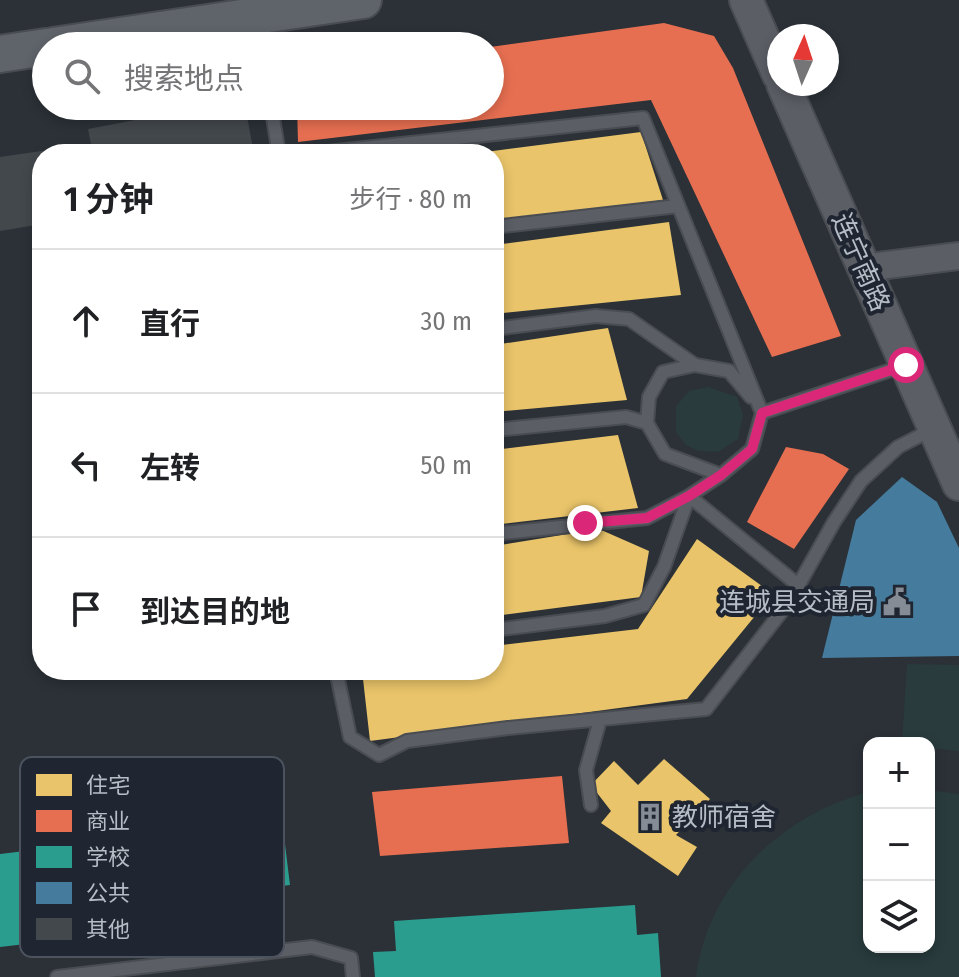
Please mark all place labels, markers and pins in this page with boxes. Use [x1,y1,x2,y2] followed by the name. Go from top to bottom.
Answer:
[719,587,875,618] place label: 连城县交通局
[882,587,912,617] public building icon: 连城县交通局
[635,802,665,832] building icon: 教师宿舍
[672,802,776,833] place label: 教师宿舍

